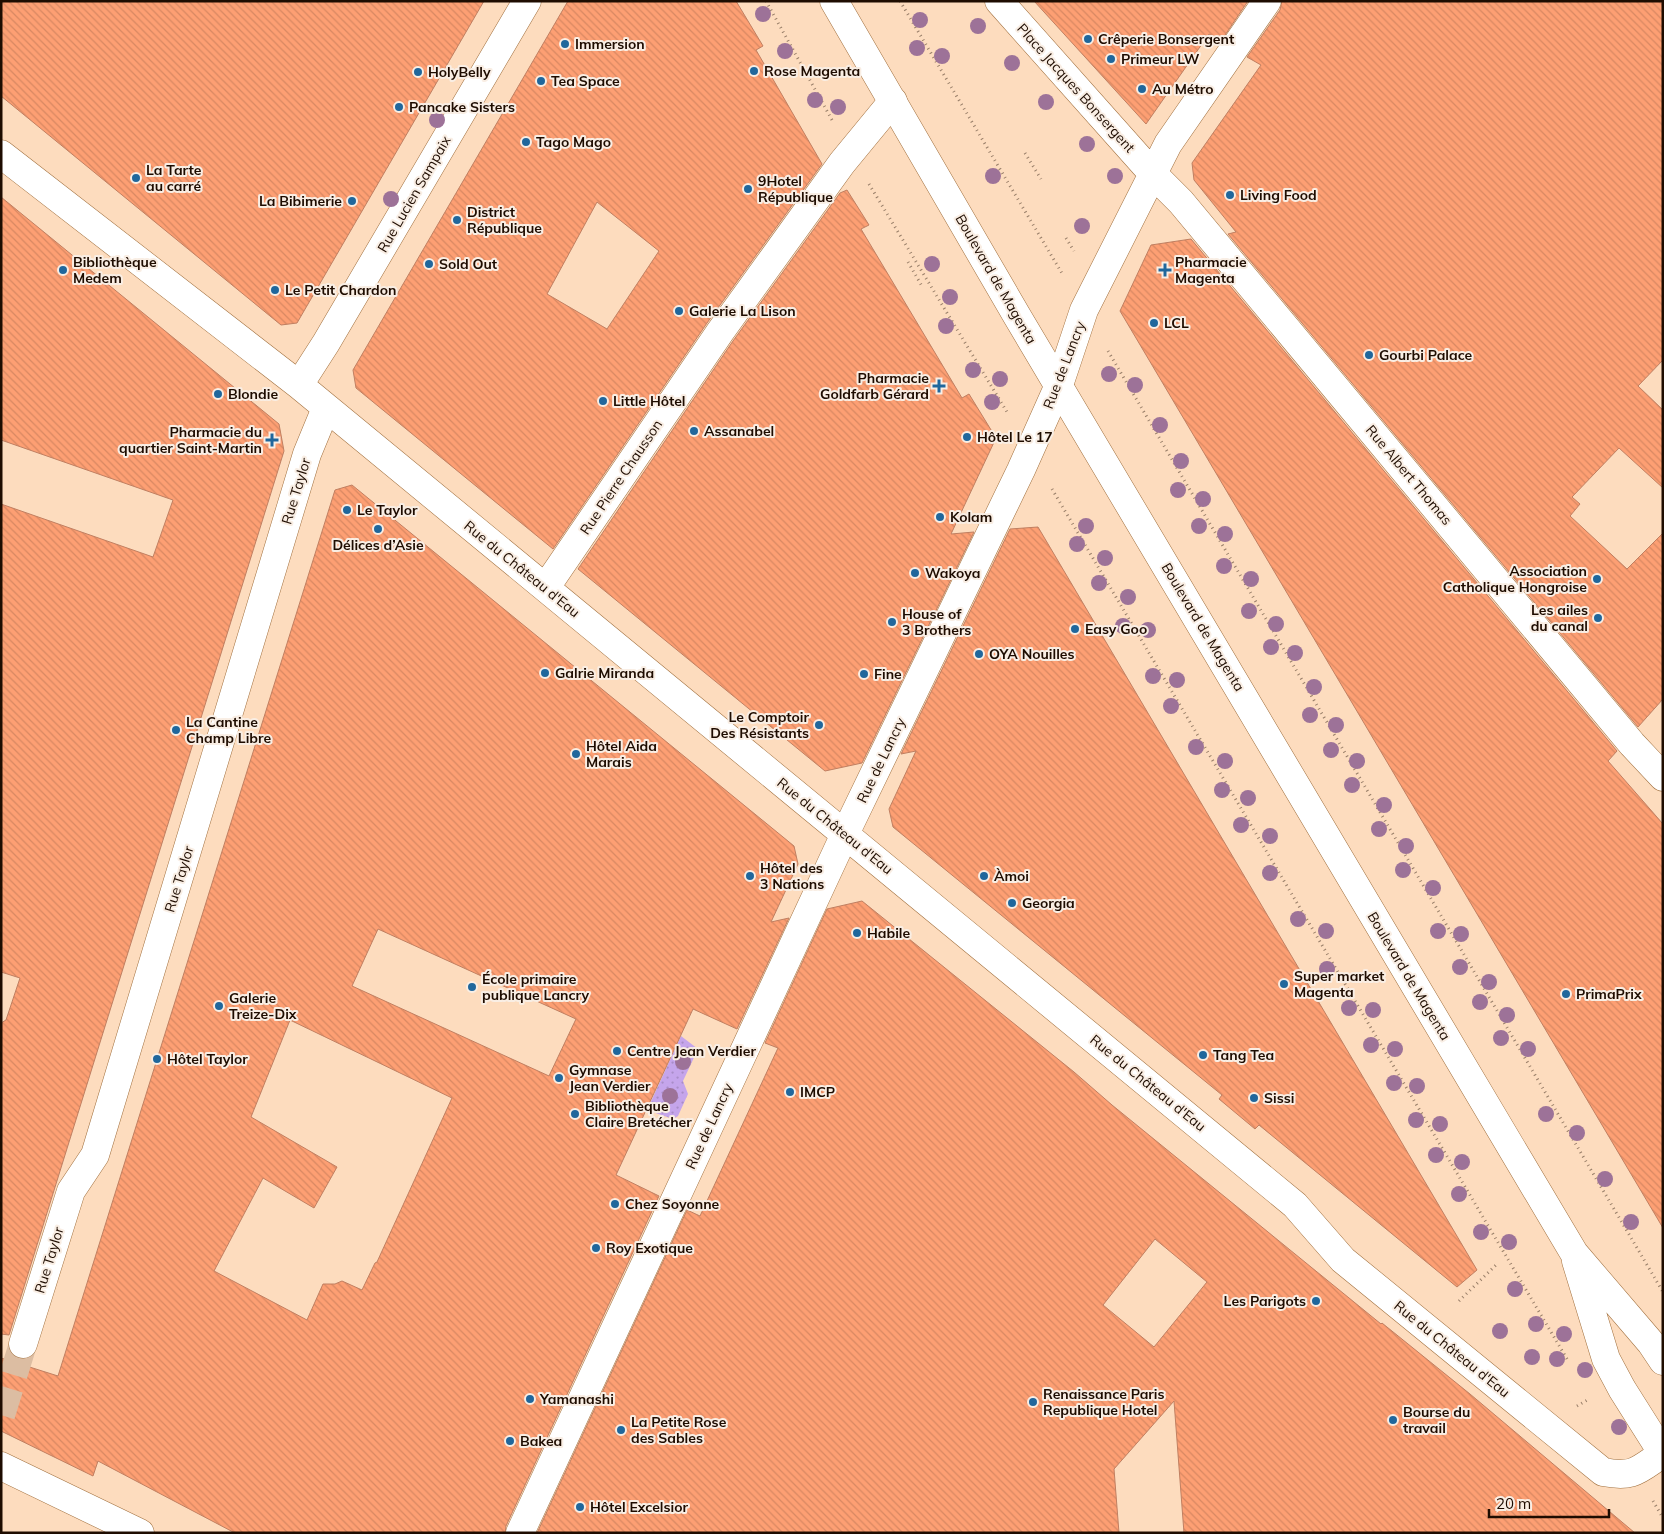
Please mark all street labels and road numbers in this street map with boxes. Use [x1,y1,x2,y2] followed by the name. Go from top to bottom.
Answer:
[1013,20,1139,156] street label: Place Jacques Bonsergent
[373,132,455,255] street label: Rue Lucien Sampaix
[951,211,1041,347] street label: Boulevard de Magenta
[1039,318,1089,412] street label: Rue de Lancry
[576,416,666,538] street label: Rue Pierre Chausson
[1362,421,1456,529] street label: Rue Albert Thomas
[277,455,315,526] street label: Rue Taylor
[460,517,584,621] street label: Rue du Château d'Eau
[1157,559,1249,695] street label: Boulevard de Magenta
[853,714,910,806] street label: Rue de Lancry
[773,774,897,878] street label: Rue du Château d'Eau
[160,843,198,914] street label: Rue Taylor
[1363,908,1455,1044] street label: Boulevard de Magenta
[1086,1031,1210,1135] street label: Rue du Château d'Eau
[681,1080,737,1172] street label: Rue de Lancry
[30,1224,68,1295] street label: Rue Taylor
[1390,1297,1514,1401] street label: Rue du Château d'Eau

